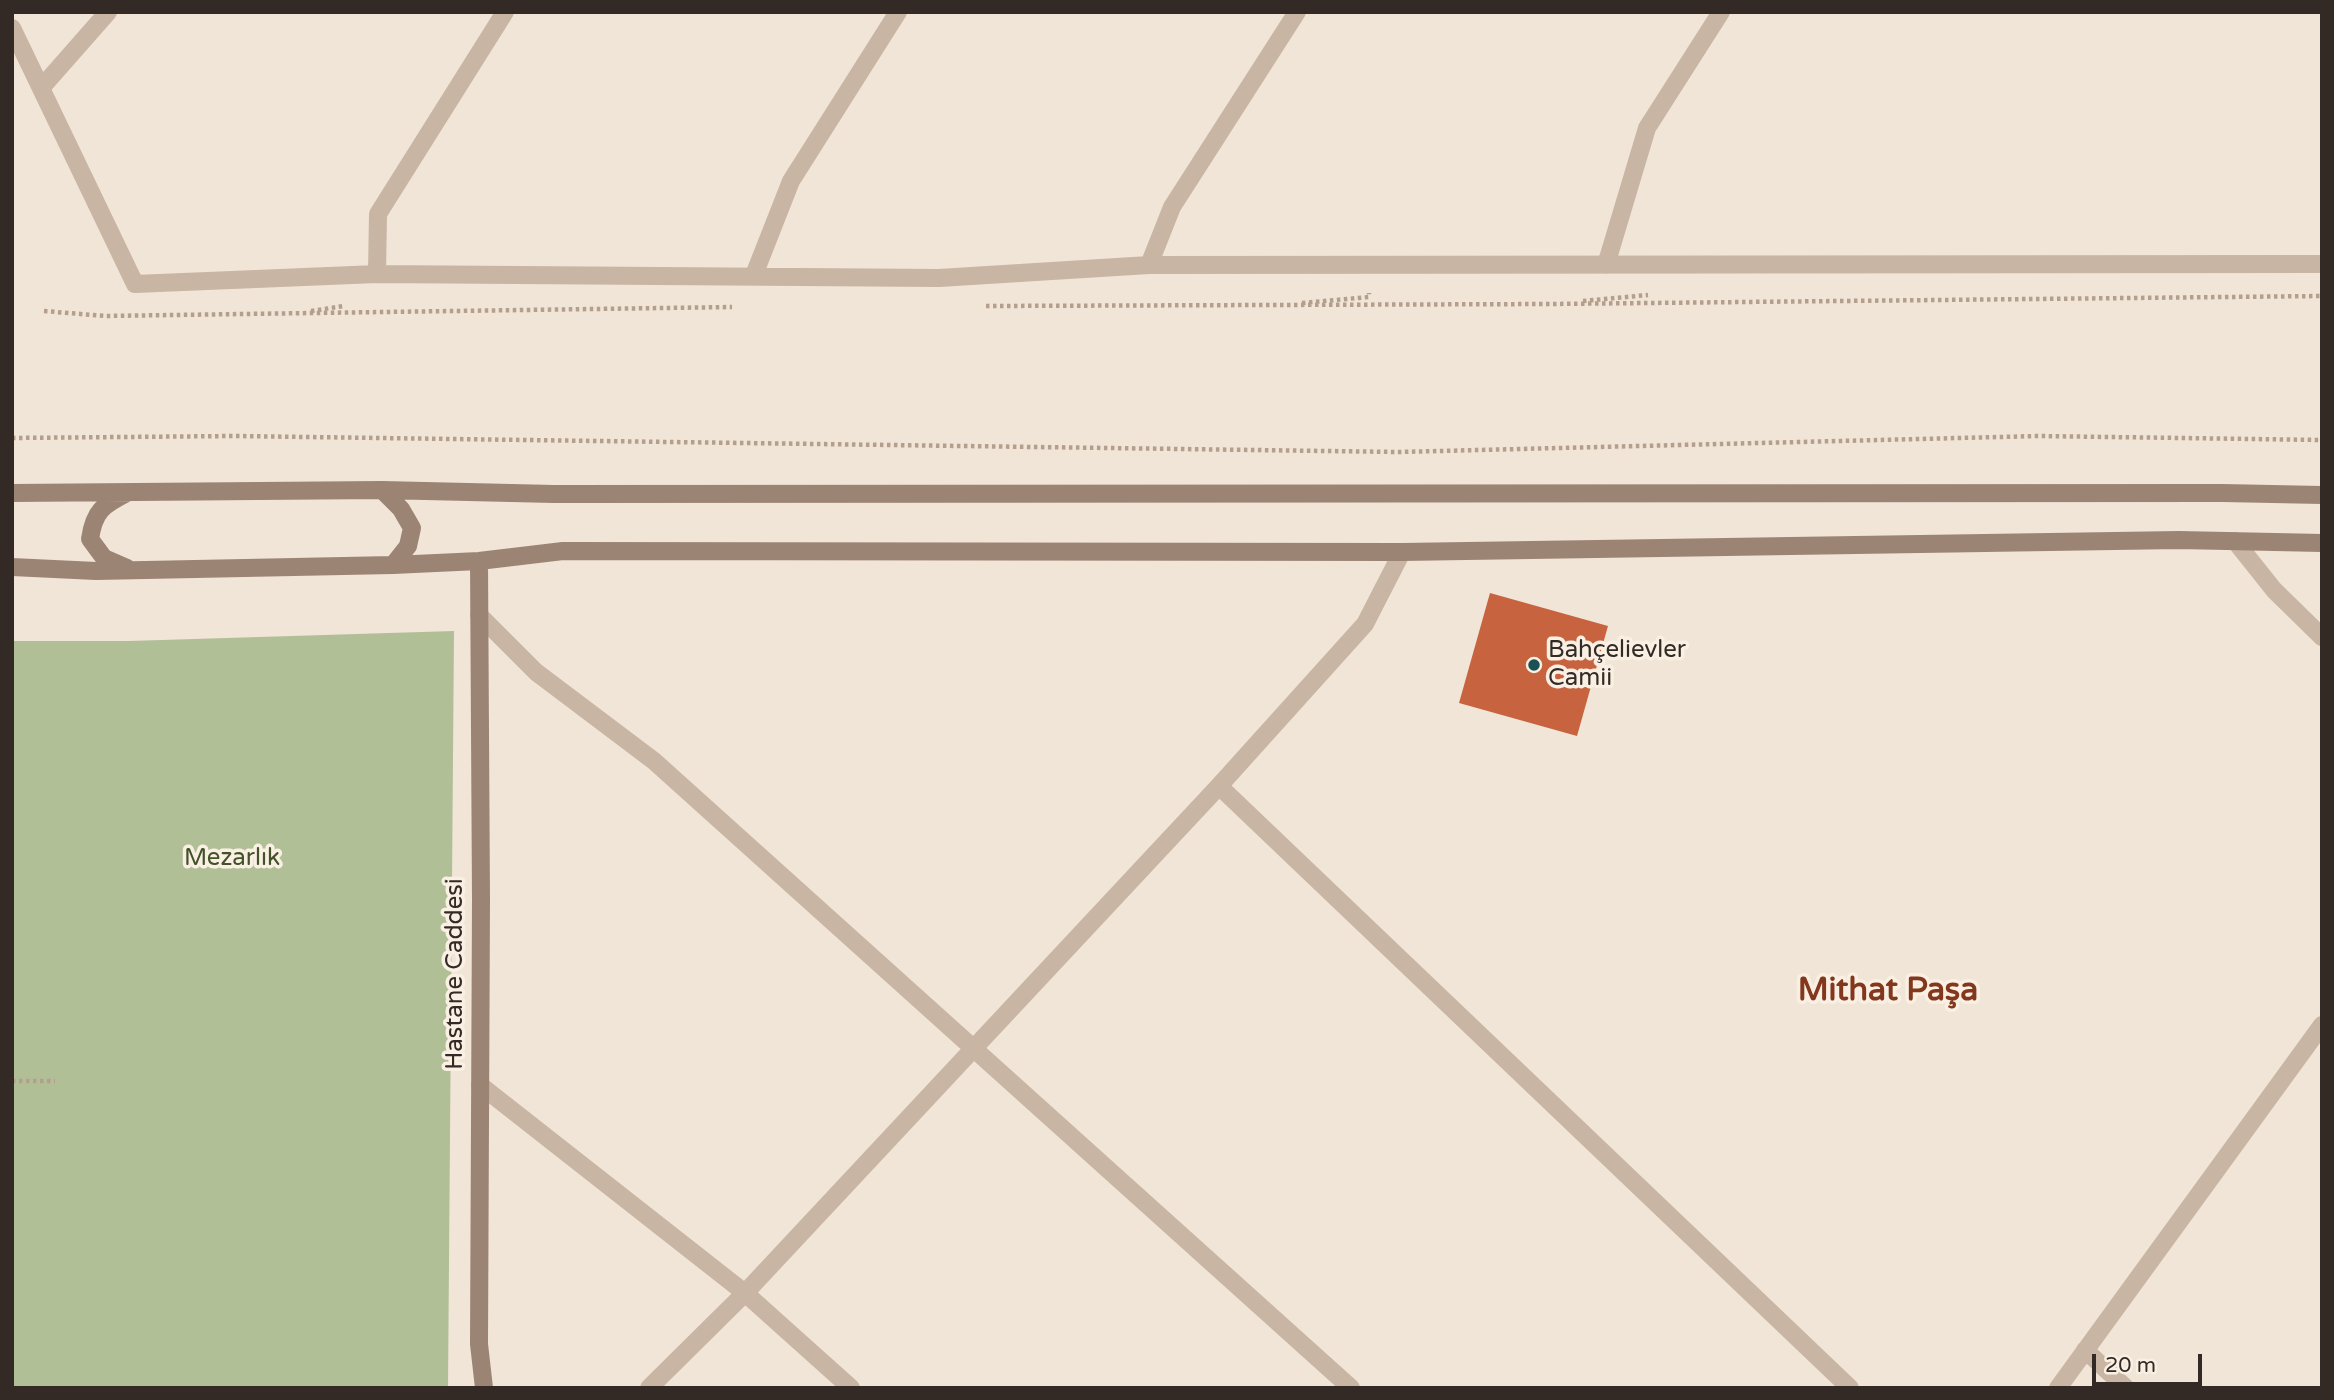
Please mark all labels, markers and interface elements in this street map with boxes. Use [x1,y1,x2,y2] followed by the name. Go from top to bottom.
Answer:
[1548,637,1686,693] place label: Bahçelievler Camii
[1526,657,1542,673] marker: Bahçelievler Camii
[184,845,280,873] park label: Mezarlık
[442,878,470,1070] street label: Hastane Caddesi
[1798,973,1978,1011] district label: Mithat Paşa
[2096,1340,2206,1384] scale bar
[2105,1353,2156,1378] text: 20 m

